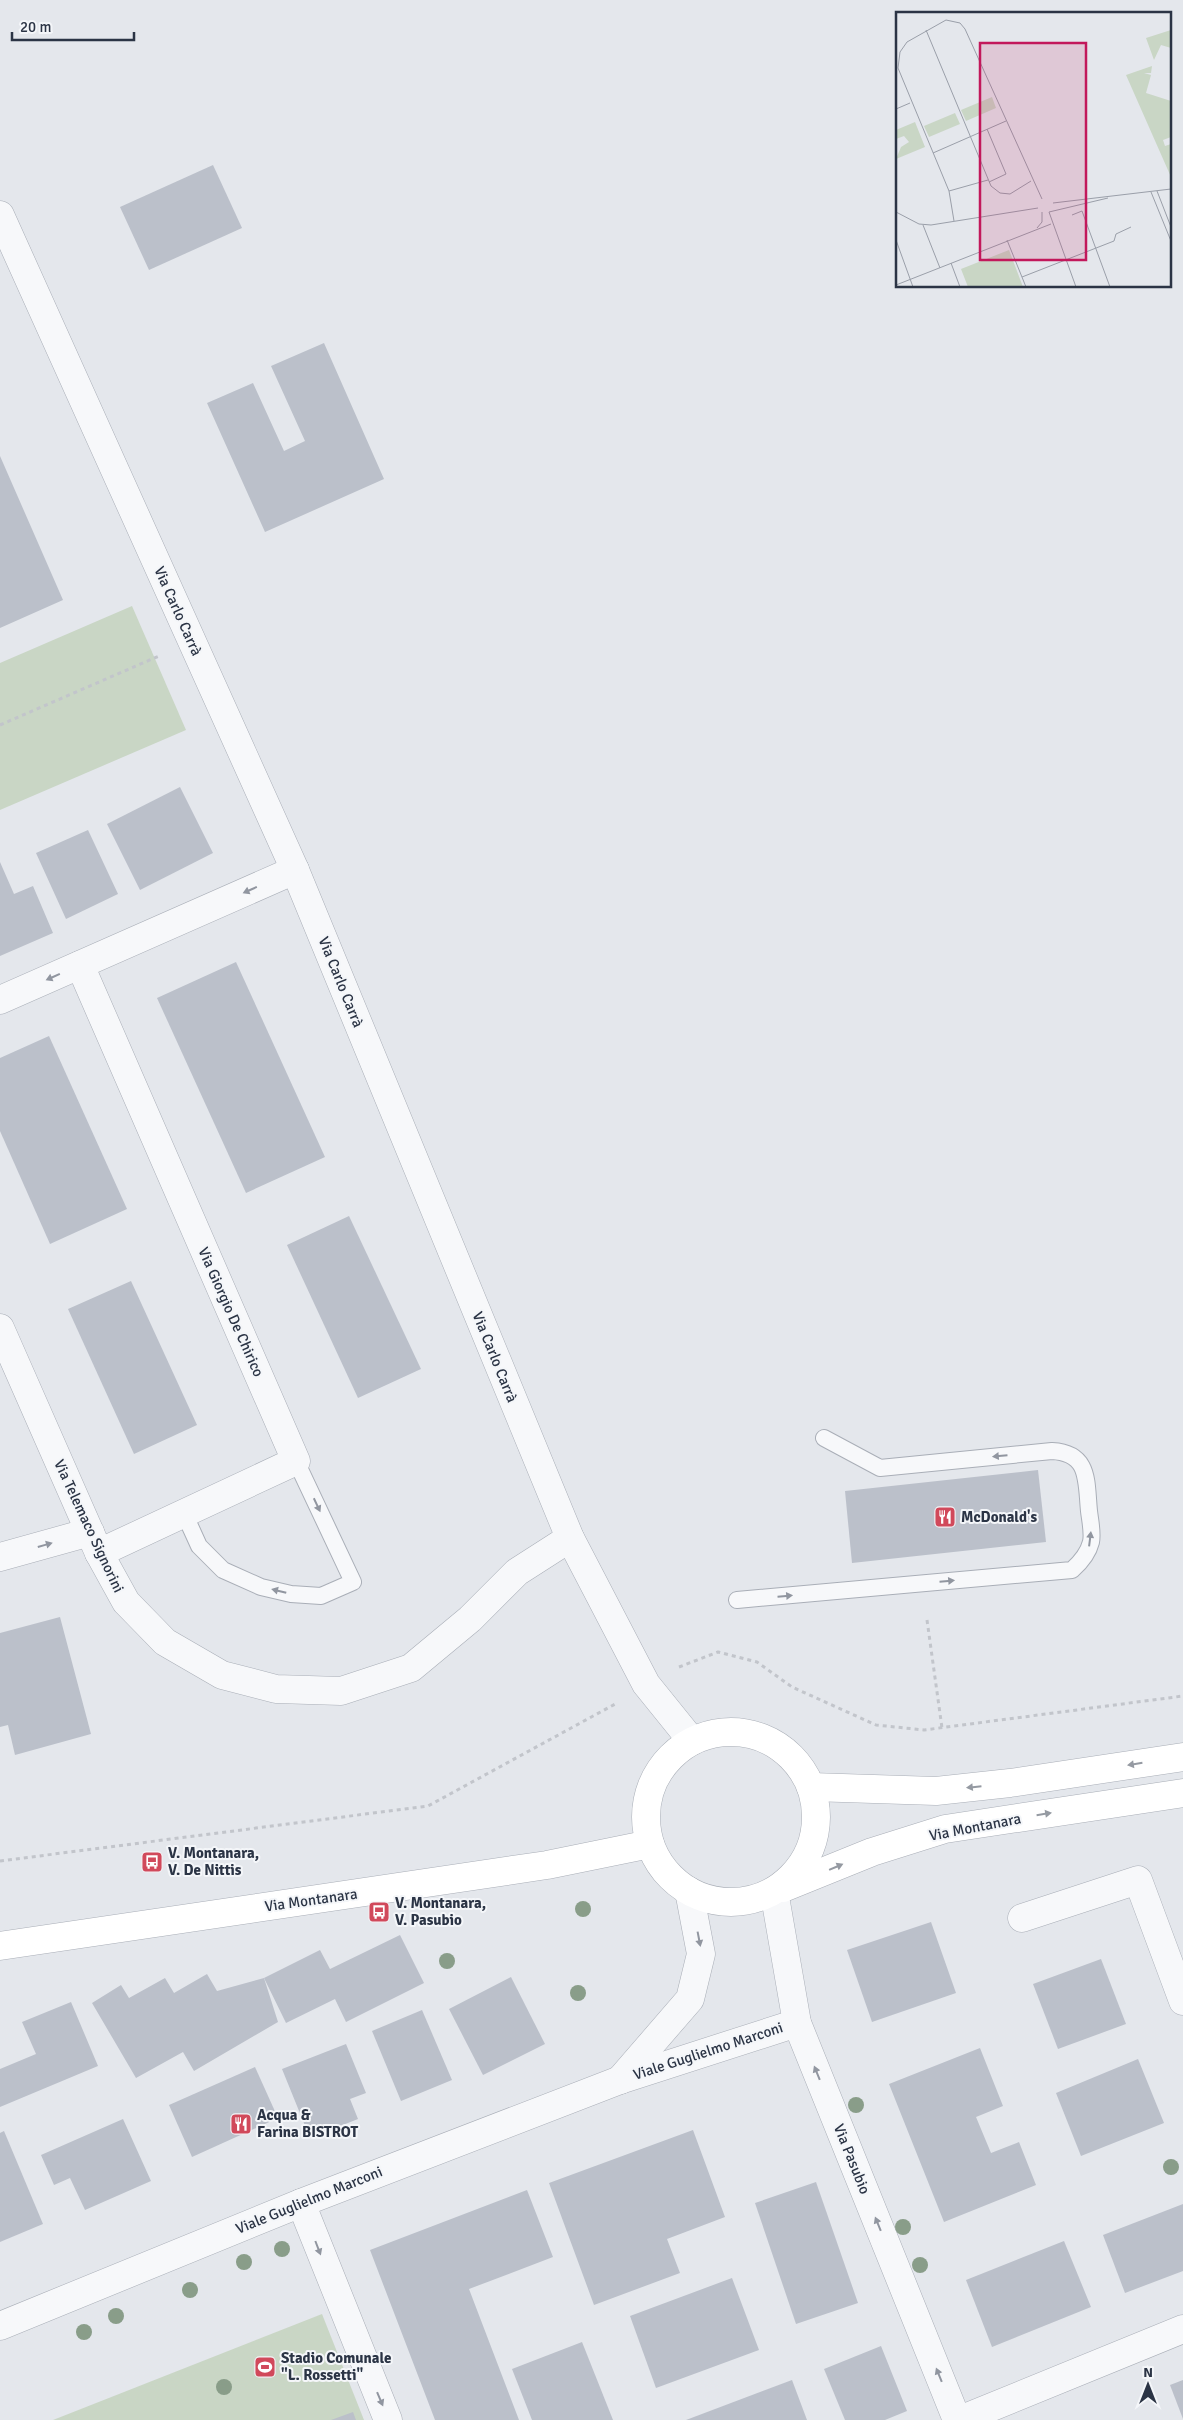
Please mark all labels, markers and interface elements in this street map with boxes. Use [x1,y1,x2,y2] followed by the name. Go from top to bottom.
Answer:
[12,10,135,42] scale bar
[896,12,1170,288] inset map
[20,18,51,36] text: 20 m
[150,563,206,659] street label: Via Carlo Carrà
[243,887,257,895] one-way arrow
[315,934,367,1030] street label: Via Carlo Carrà
[46,973,60,981] one-way arrow
[194,1244,268,1380] street label: Via Giorgio De Chirico
[469,1309,521,1405] street label: Via Carlo Carrà
[992,1452,1008,1460] one-way arrow
[50,1457,128,1595] street label: Via Telemaco Signorini
[313,1498,321,1512] one-way arrow
[933,1505,957,1529] restaurant icon: McDonald's
[961,1508,1038,1526] place label: McDonald's
[1086,1531,1094,1547] one-way arrow
[37,1540,52,1548] one-way arrow
[939,1577,955,1585] one-way arrow
[271,1587,286,1595] one-way arrow
[778,1592,794,1600] one-way arrow
[1126,1761,1142,1769] one-way arrow
[966,1783,982,1791] one-way arrow
[927,1809,1023,1845] street label: Via Montanara
[1036,1810,1052,1818] one-way arrow
[168,1844,259,1879] place label: V. Montanara, V. De Nittis
[140,1850,164,1874] bus stop icon: V. Montanara, V. De Nittis
[829,1863,844,1871] one-way arrow
[264,1885,358,1915] street label: Via Montanara
[395,1894,486,1929] place label: V. Montanara, V. Pasubio
[367,1900,391,1924] bus stop icon: V. Montanara, V. Pasubio
[695,1931,703,1947] one-way arrow
[631,2018,785,2084] street label: Viale Guglielmo Marconi
[813,2066,821,2080] one-way arrow
[257,2106,358,2141] place label: Acqua & Farina BISTROT
[229,2112,253,2136] restaurant icon: Acqua & Farina BISTROT
[830,2121,874,2197] street label: Via Pasubio
[233,2162,385,2238] street label: Viale Guglielmo Marconi
[874,2216,882,2231] one-way arrow
[314,2241,322,2256] one-way arrow
[281,2349,391,2384] place label: Stadio Comunale "L. Rossetti"
[253,2355,277,2379] sports icon: Stadio Comunale "L. Rossetti"
[1123,2360,1173,2410] north arrow
[1143,2364,1153,2381] text: N
[934,2368,942,2382] one-way arrow
[376,2392,384,2406] one-way arrow

